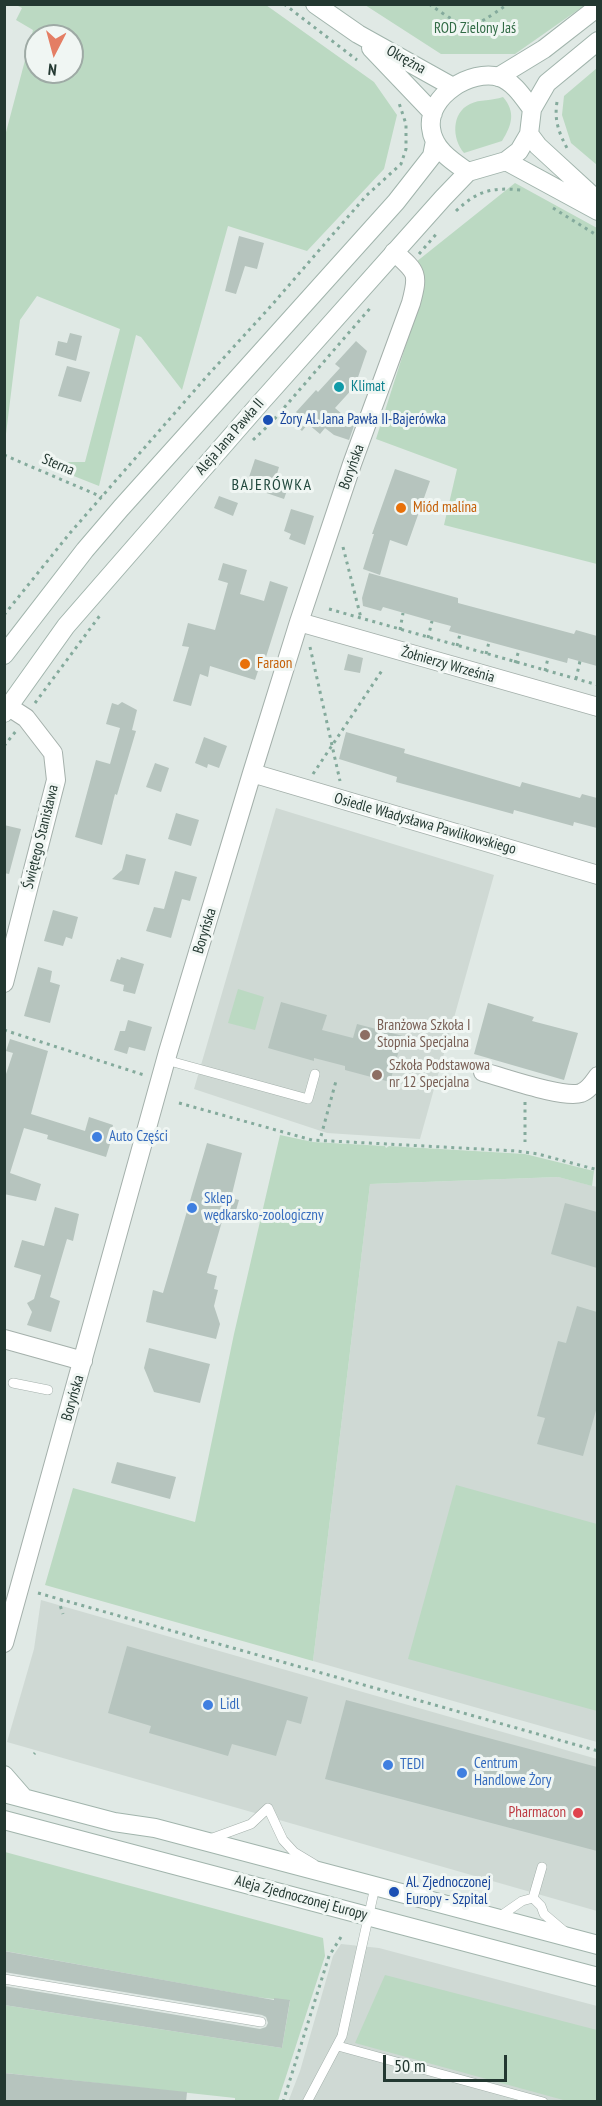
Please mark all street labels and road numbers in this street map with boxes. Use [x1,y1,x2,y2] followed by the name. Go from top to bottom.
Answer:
[383,42,429,78] street label: Okrężna
[192,395,268,479] street label: Aleja Jana Pawła II
[336,442,368,492] street label: Boryńska
[39,450,77,480] street label: Sterna
[399,643,497,687] street label: Żołnierzy Września
[19,783,63,891] street label: Świętego Stanisława
[332,789,518,859] street label: Osiedle Władysława Pawlikowskiego
[190,906,220,956] street label: Boryńska
[58,1373,88,1423] street label: Boryńska
[233,1872,369,1924] street label: Aleja Zjednoczonej Europy

